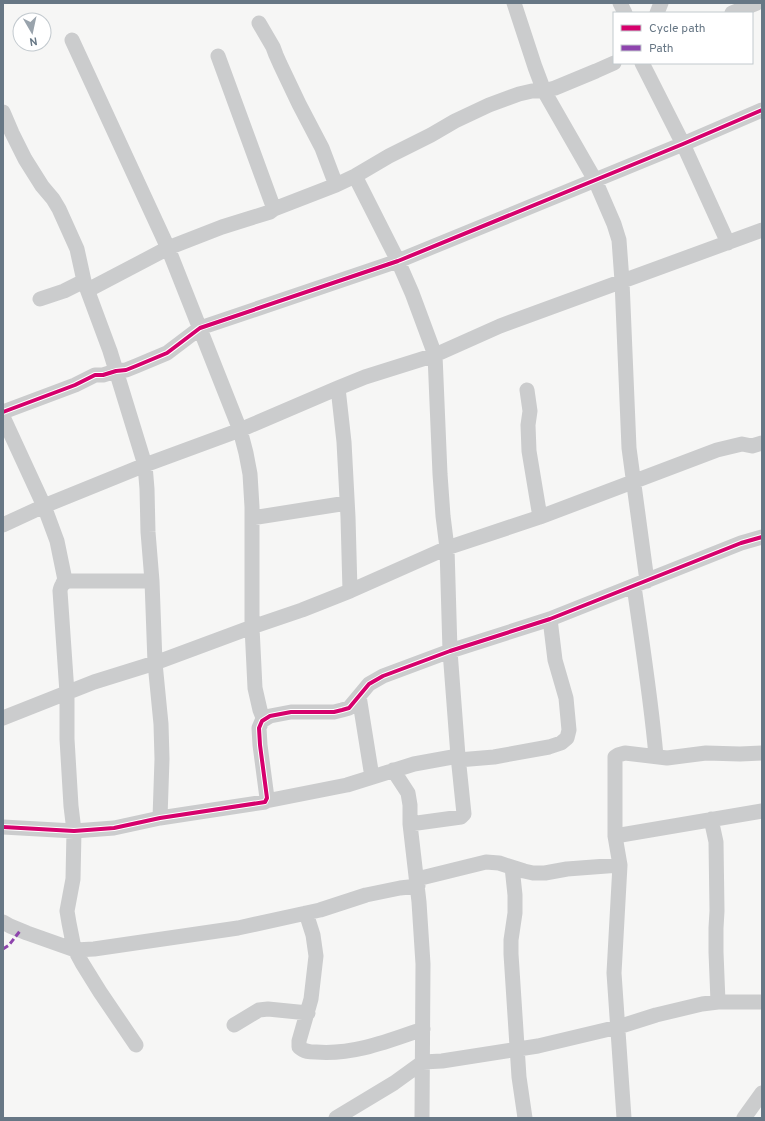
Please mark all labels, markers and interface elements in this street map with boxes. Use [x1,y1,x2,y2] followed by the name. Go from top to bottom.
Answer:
[12,12,52,52] north arrow
[613,12,753,64] legend
[649,21,706,37] text: Cycle path
[28,33,38,48] text: N
[649,41,674,57] text: Path

